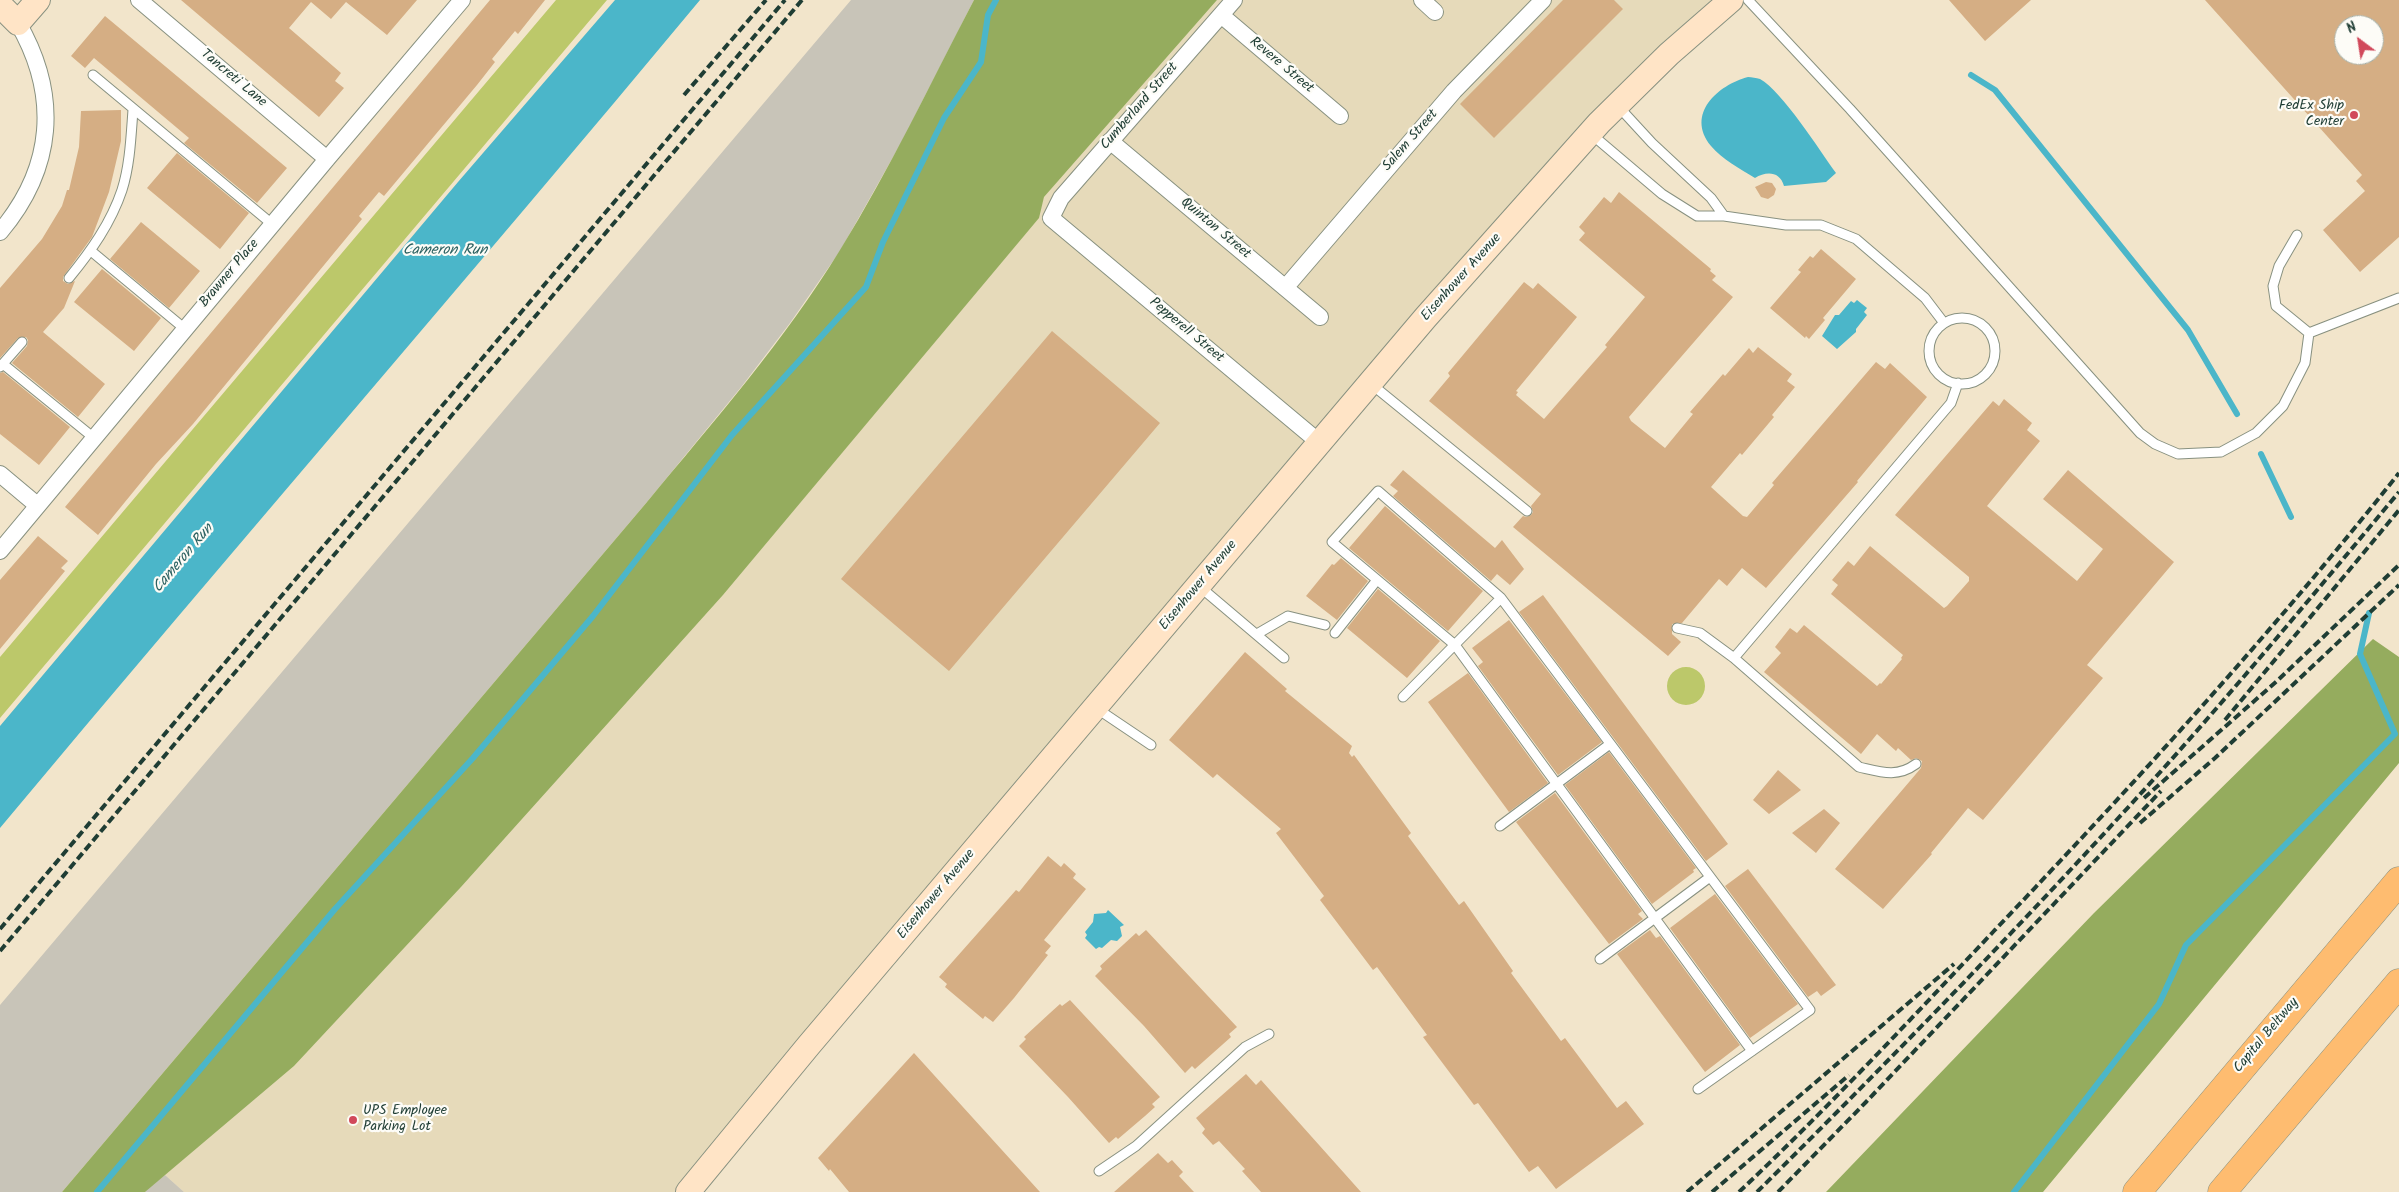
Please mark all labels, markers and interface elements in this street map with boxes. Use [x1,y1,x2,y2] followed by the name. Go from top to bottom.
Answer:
[2334,15,2384,65] north arrow
[2342,16,2361,40] text: N
[1245,34,1317,98] street label: Revere Street
[197,47,269,111] street label: Tancreti Lane
[1098,60,1182,154] street label: Cumberland Street
[2279,99,2344,132] place label: FedEx Ship Center
[1380,107,1442,175] street label: Salem Street
[2348,109,2360,121] marker: FedEx Ship Center
[1176,195,1254,263] street label: Quinton Street
[1418,231,1506,325] street label: Eisenhower Avenue
[197,237,263,311] street label: Brawner Place
[403,242,487,260] water label: Cameron Run
[1145,295,1227,367] street label: Pepperell Street
[150,521,218,597] water label: Cameron Run
[1156,538,1242,634] street label: Eisenhower Avenue
[894,847,980,943] street label: Eisenhower Avenue
[2231,995,2303,1077] street label: Capital Beltway
[363,1104,447,1136] place label: UPS Employee Parking Lot
[347,1114,359,1126] marker: UPS Employee Parking Lot

